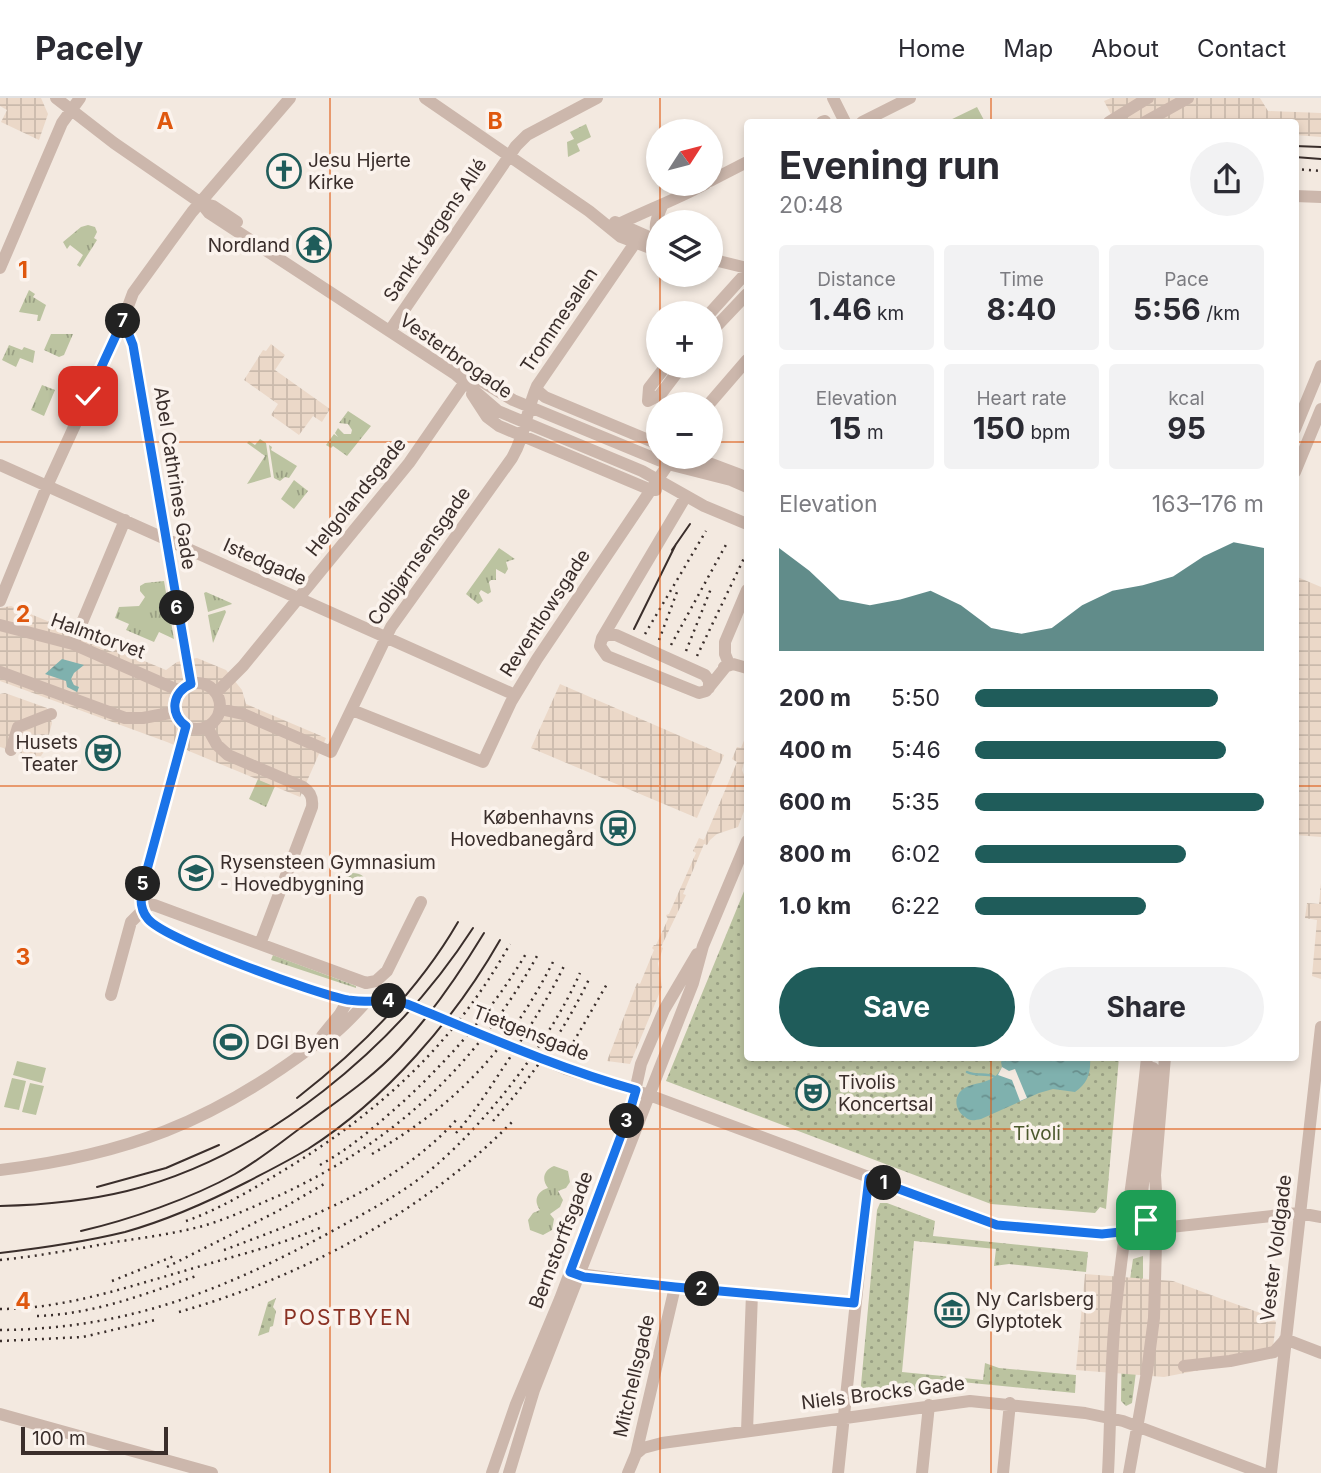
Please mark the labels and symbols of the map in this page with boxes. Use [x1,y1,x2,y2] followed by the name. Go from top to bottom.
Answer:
[156,107,174,135] text: A
[487,107,503,135] text: B
[646,119,723,196] north arrow
[308,149,411,194] place label: Jesu Hjerte Kirke
[265,152,303,190] church icon: Jesu Hjerte Kirke
[379,154,491,306] street label: Sankt Jørgens Allé
[295,226,333,264] temple icon: Nordland
[208,234,290,257] place label: Nordland
[18,256,28,284] text: 1
[516,263,602,377] street label: Trommesalen
[106,304,140,339] pin: 7
[395,309,517,403] street label: Vesterbrogade
[58,366,118,426] pin
[149,385,201,571] street label: Abel Cathrines Gade
[301,433,411,561] street label: Helgolandsgade
[363,482,475,630] street label: Colbjørnsensgade
[220,533,310,591] street label: Istedgade
[495,545,595,681] street label: Reventlowsgade
[160,590,194,626] pin: 6
[16,600,30,628] text: 2
[48,608,148,664] street label: Halmtorvet
[15,731,78,776] place label: Husets Teater
[84,734,122,772] theatre icon: Husets Teater
[450,806,594,851] place label: Københavns Hovedbanegård
[599,809,637,847] station icon: Københavns Hovedbanegård
[220,851,436,896] place label: Rysensteen Gymnasium - Hovedbygning
[177,854,215,892] school or university icon: Rysensteen Gymnasium - Hovedbygning
[125,866,160,902] pin: 5
[16,943,30,971] text: 3
[372,984,406,1018] pin: 4
[469,1000,593,1066] street label: Tietgensgade
[212,1023,250,1061] sports icon: DGI Byen
[256,1031,339,1054] place label: DGI Byen
[838,1071,933,1116] place label: Tivolis Koncertsal
[794,1074,832,1112] theatre icon: Tivolis Koncertsal
[610,1104,644,1138] pin: 3
[1013,1122,1061,1145] park label: Tivoli
[866,1166,902,1200] pin: 1
[524,1168,598,1312] street label: Bernstorffsgade
[1256,1173,1296,1323] street label: Vester Voldgade
[1116,1190,1176,1250] pin
[684,1272,720,1306] pin: 2
[15,1287,31,1315] text: 4
[976,1288,1094,1333] place label: Ny Carlsberg Glyptotek
[933,1291,971,1329] museum icon: Ny Carlsberg Glyptotek
[284,1305,412,1330] district label: POSTBYEN
[609,1312,659,1440] street label: Mitchellsgade
[800,1372,966,1414] street label: Niels Brocks Gade
[21,1424,168,1456] scale bar

